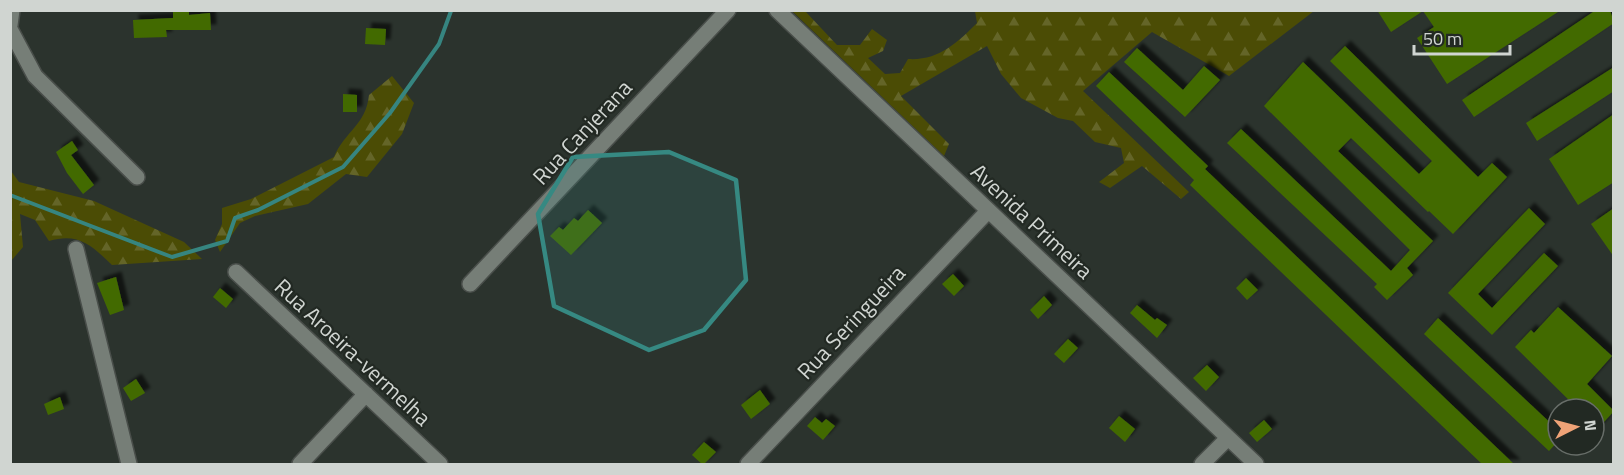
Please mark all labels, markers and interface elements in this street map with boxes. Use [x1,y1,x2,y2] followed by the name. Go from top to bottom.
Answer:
[1414,18,1510,56] scale bar
[1423,25,1462,52] text: 50 m
[524,72,640,192] street label: Rua Canjerana
[963,155,1101,287] street label: Avenida Primeira
[789,257,913,387] street label: Rua Seringueira
[267,270,439,434] street label: Rua Aroeira-vermelha
[1546,397,1606,457] north arrow
[1578,419,1603,432] text: N

